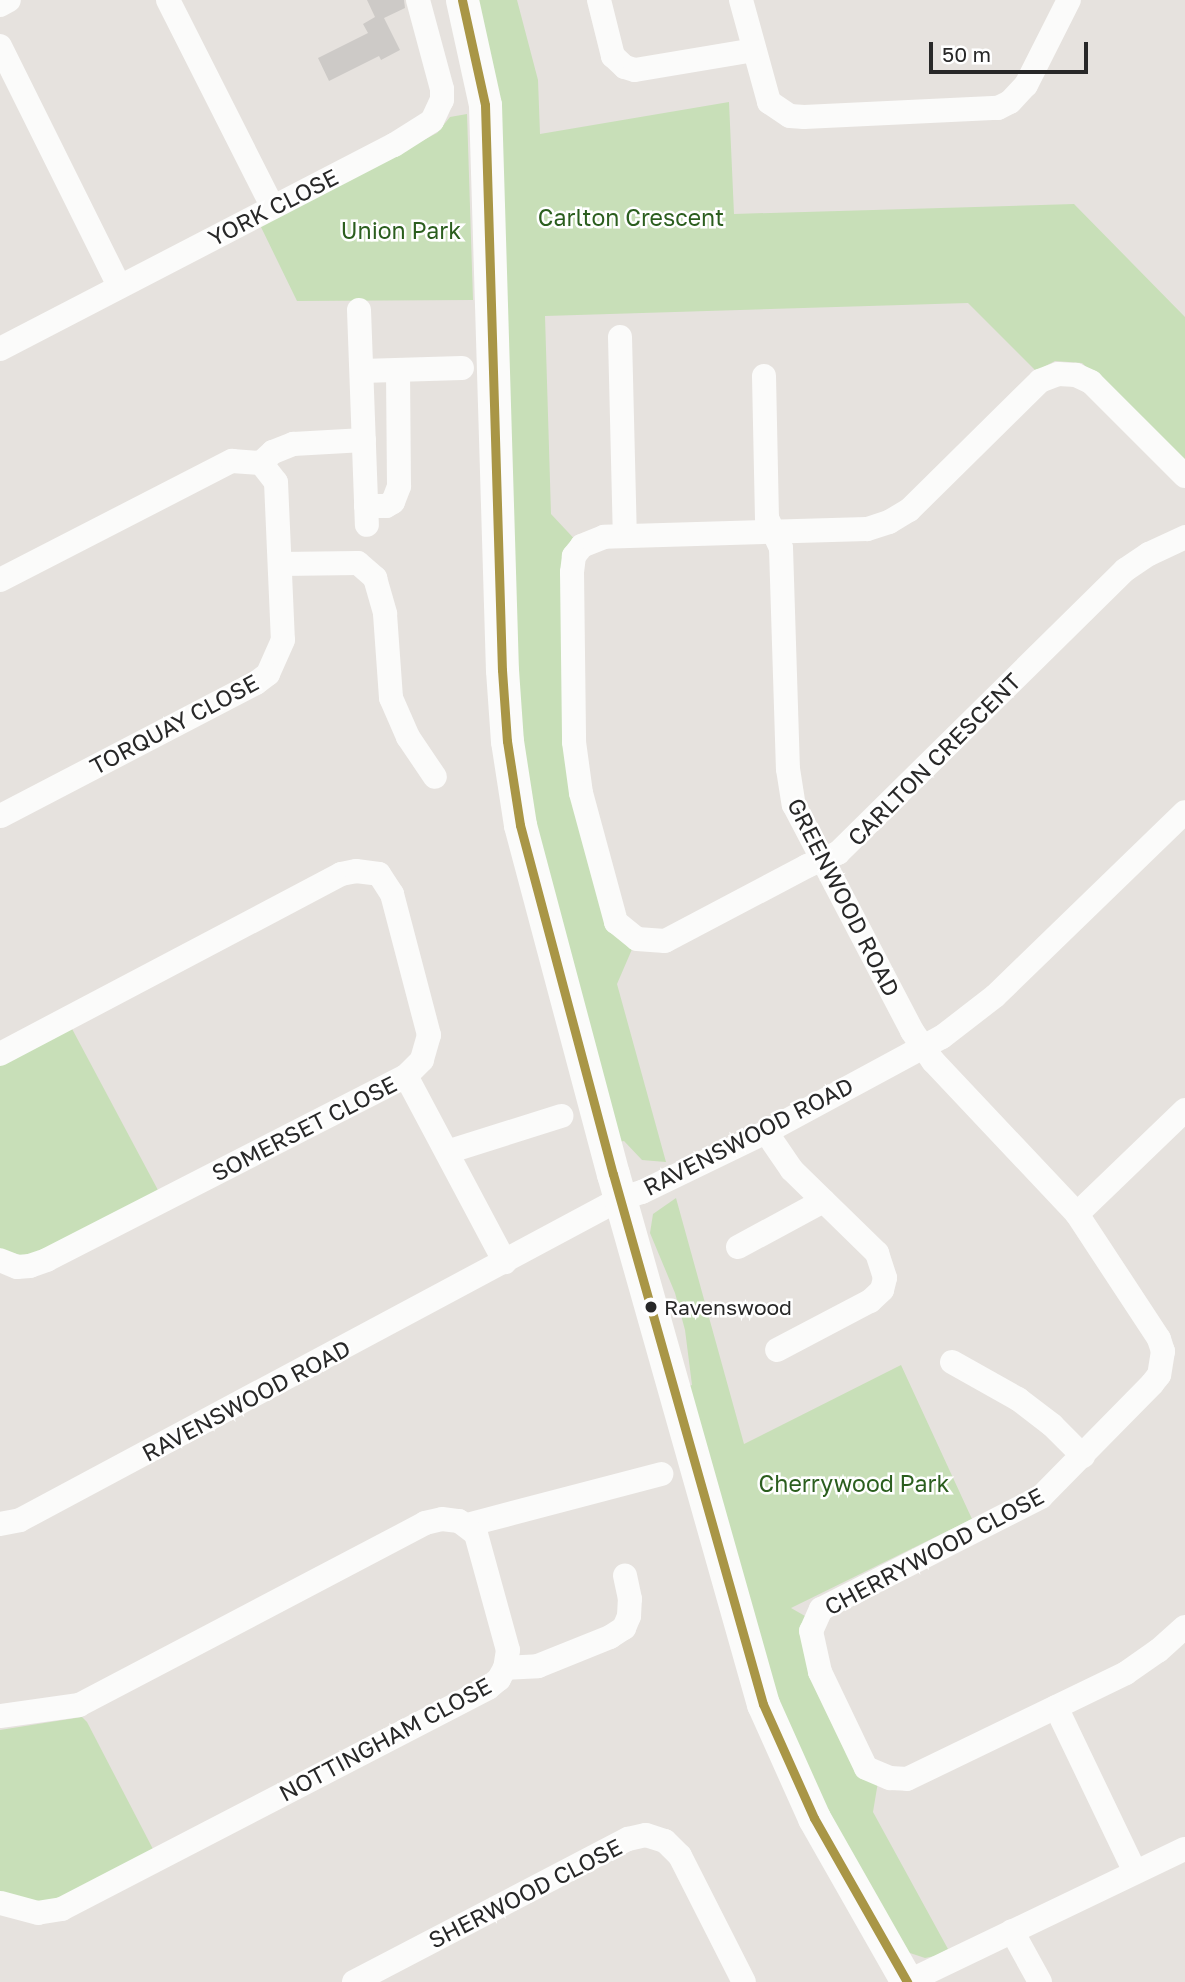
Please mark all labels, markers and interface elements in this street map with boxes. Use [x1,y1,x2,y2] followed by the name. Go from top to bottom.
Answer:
[933,28,1092,72] scale bar
[942,41,991,67] text: 50 m
[204,162,342,252] street label: YORK CLOSE
[538,203,724,231] park label: Carlton Crescent
[341,216,461,244] park label: Union Park
[842,667,1026,851] street label: CARLTON CRESCENT
[85,668,263,780] street label: TORQUAY CLOSE
[782,793,906,1001] street label: GREENWOOD ROAD
[207,1069,401,1187] street label: SOMERSET CLOSE
[638,1071,858,1201] street label: RAVENSWOOD ROAD
[664,1294,792,1320] place label: Ravenswood
[644,1300,658,1314] marker: Ravenswood
[137,1333,355,1467] street label: RAVENSWOOD ROAD
[759,1469,949,1497] park label: Cherrywood Park
[820,1481,1048,1621] street label: CHERRYWOOD CLOSE
[274,1671,496,1807] street label: NOTTINGHAM CLOSE
[424,1832,626,1954] street label: SHERWOOD CLOSE

